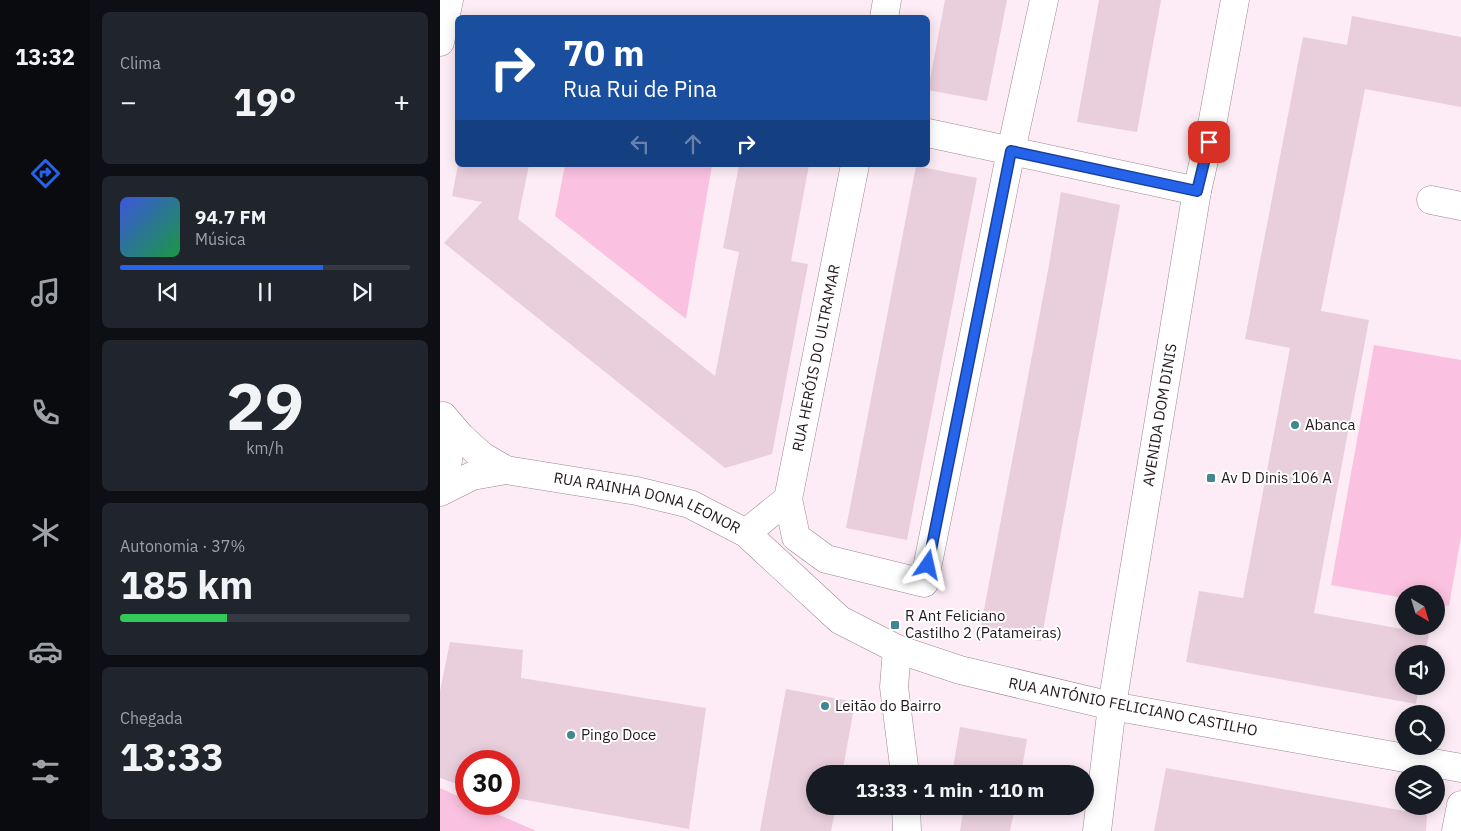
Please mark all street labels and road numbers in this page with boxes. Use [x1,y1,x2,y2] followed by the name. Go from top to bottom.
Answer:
[788,263,844,453] street label: RUA HERÓIS DO ULTRAMAR
[1138,342,1181,488] street label: AVENIDA DOM DINIS
[552,468,744,538] street label: RUA RAINHA DONA LEONOR
[1007,673,1259,740] street label: RUA ANTÓNIO FELICIANO CASTILHO

